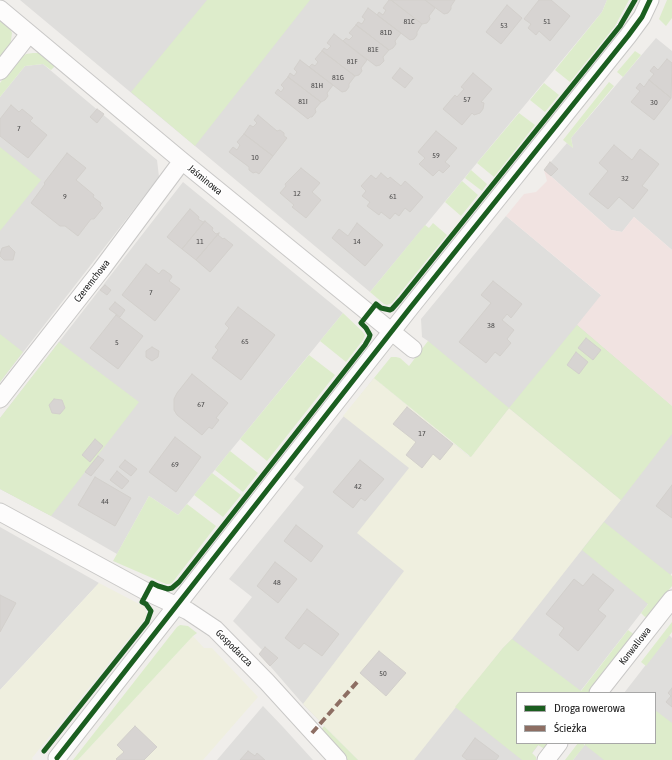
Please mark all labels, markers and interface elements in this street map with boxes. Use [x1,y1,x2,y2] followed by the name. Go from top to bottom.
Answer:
[403,16,415,26] house number: 81C
[543,16,551,26] house number: 51
[500,20,508,30] house number: 53
[380,27,392,37] house number: 81D
[368,44,378,54] house number: 81E
[347,56,357,66] house number: 81F
[332,72,344,82] house number: 81G
[311,80,323,90] house number: 81H
[463,94,471,104] house number: 57
[298,96,308,106] house number: 81I
[650,97,658,107] house number: 30
[17,123,21,133] house number: 7
[432,150,440,160] house number: 59
[251,152,259,162] house number: 10
[185,162,225,198] street label: Jaśminowa
[621,173,629,183] house number: 32
[293,188,301,198] house number: 12
[63,191,67,201] house number: 9
[389,191,397,201] house number: 61
[196,236,204,246] house number: 11
[353,236,361,246] house number: 14
[72,257,112,305] street label: Czeremchowa
[149,287,153,297] house number: 7
[487,320,495,330] house number: 38
[241,336,249,346] house number: 65
[115,337,119,347] house number: 5
[197,399,205,409] house number: 67
[418,428,426,438] house number: 17
[171,459,179,469] house number: 69
[354,481,362,491] house number: 42
[101,496,109,506] house number: 44
[273,577,281,587] house number: 48
[616,625,654,667] street label: Konwaliowa
[213,627,255,669] street label: Gospodarcza
[379,668,387,678] house number: 50
[516,692,656,744] legend
[554,701,625,715] text: Droga rowerowa
[554,721,587,735] text: Ścieżka

